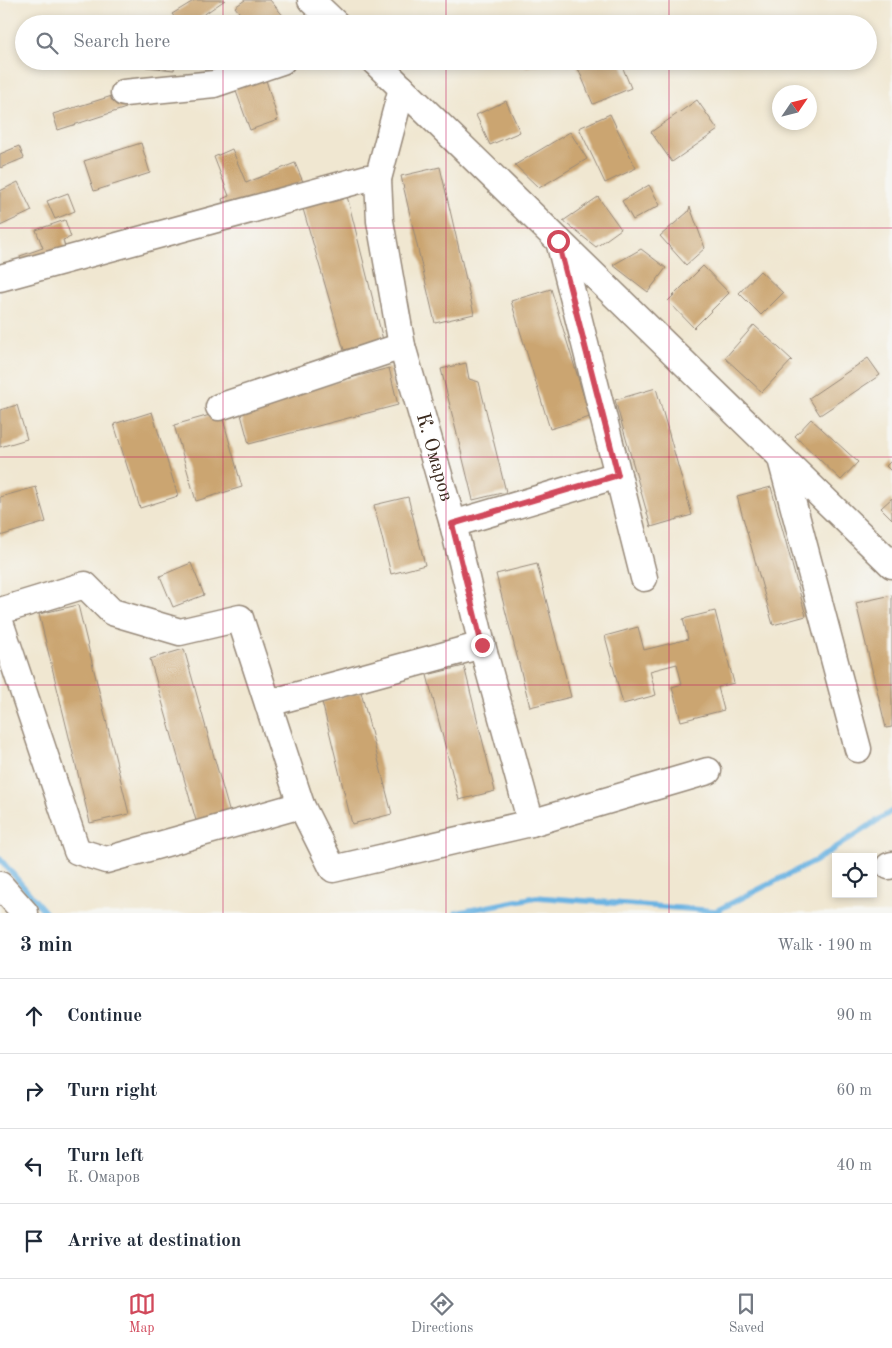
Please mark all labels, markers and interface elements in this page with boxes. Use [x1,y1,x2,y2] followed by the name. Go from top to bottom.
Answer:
[15,15,877,70] search box
[33,29,61,57] icon: search
[73,33,170,52] text: Search here
[772,85,817,130] north arrow
[547,230,570,253] route start
[412,411,456,504] street label: К. Омаров
[471,634,494,657] route end
[832,853,877,898] map controls
[832,853,877,898] button: locate
[20,935,73,956] text: 3 min
[777,938,872,954] text: Walk · 190 m
[20,1002,48,1030] icon: ahead
[67,1007,142,1026] text: Continue
[836,1008,872,1024] text: 90 m
[20,1077,48,1105] icon: right
[67,1082,157,1101] text: Turn right
[836,1083,872,1099] text: 60 m
[67,1147,144,1166] text: Turn left
[20,1152,48,1180] icon: left
[836,1158,872,1174] text: 40 m
[67,1170,140,1186] text: К. Омаров
[20,1227,48,1255] icon: arrive
[67,1232,241,1251] text: Arrive at destination
[128,1290,156,1337] tab: Map
[411,1290,473,1337] tab: Directions
[729,1290,764,1337] tab: Saved

